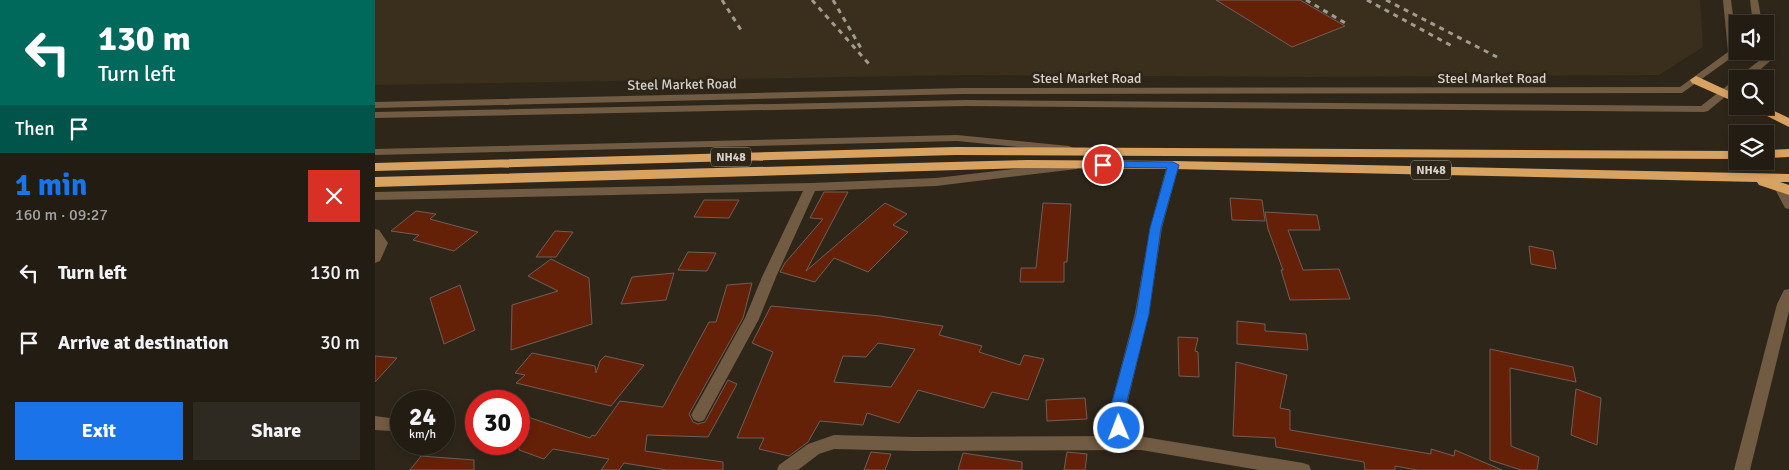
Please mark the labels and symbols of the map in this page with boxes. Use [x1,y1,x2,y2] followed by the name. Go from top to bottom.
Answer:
[1032,70,1142,87] street label: Steel Market Road
[1437,70,1547,87] street label: Steel Market Road
[627,75,737,94] street label: Steel Market Road
[1082,144,1124,186] pin
[711,148,751,166] road number: NH48
[1411,160,1451,180] road number: NH48
[465,390,530,455] speed limit sign: 30
[1092,401,1144,453] position arrow

